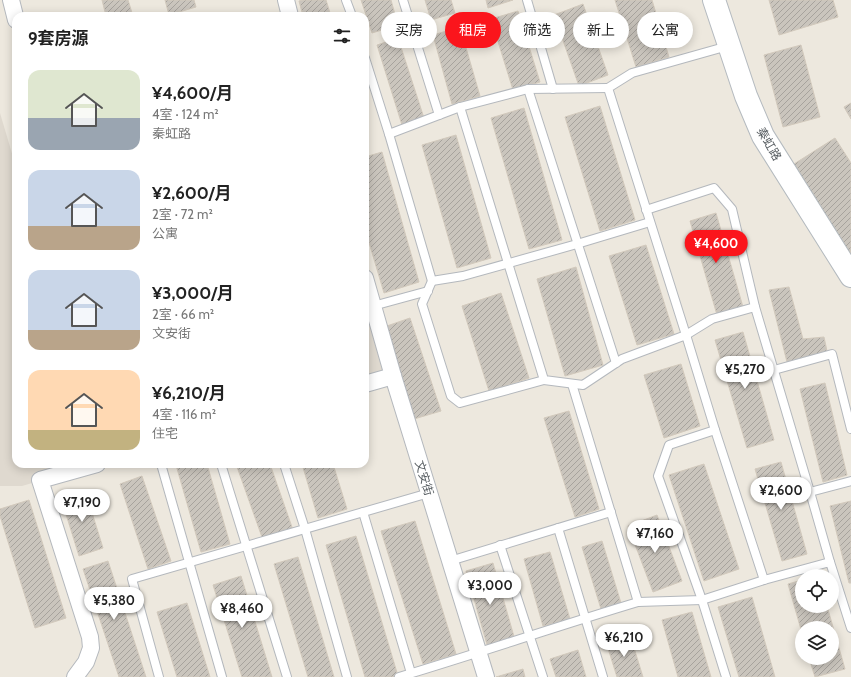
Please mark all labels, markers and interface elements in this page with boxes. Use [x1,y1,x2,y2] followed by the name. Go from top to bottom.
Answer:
[381,12,437,48] chip: 买房
[445,12,501,48] chip: 租房
[509,12,565,48] chip: 筛选
[573,12,629,48] chip: 新上
[637,12,693,48] chip: 公寓
[331,25,353,47] icon: filters
[28,28,89,48] text: 9套房源
[152,83,233,103] text: ¥4,600/月
[60,86,108,134] icon: home
[152,106,219,122] text: 4室 · 124 m²
[754,124,785,163] street label: 秦虹路
[152,125,191,141] text: 秦虹路
[152,183,232,203] text: ¥2,600/月
[60,186,108,234] icon: home
[152,206,213,222] text: 2室 · 72 m²
[152,225,178,241] text: 公寓
[683,230,749,264] pin: ¥4,600
[694,235,738,251] text: ¥4,600
[152,283,234,303] text: ¥3,000/月
[60,286,108,334] icon: home
[152,306,214,322] text: 2室 · 66 m²
[152,325,191,341] text: 文安街
[712,356,778,390] pin: ¥5,270
[725,361,765,377] text: ¥5,270
[152,383,226,403] text: ¥6,210/月
[60,386,108,434] icon: home
[152,406,216,422] text: 4室 · 116 m²
[152,425,178,441] text: 住宅
[412,458,437,497] street label: 文安街
[748,477,814,511] pin: ¥2,600
[759,482,803,498] text: ¥2,600
[49,489,115,523] pin: ¥7,190
[63,494,101,510] text: ¥7,190
[622,520,688,554] pin: ¥7,160
[636,525,674,541] text: ¥7,160
[795,569,839,665] map controls
[795,569,839,613] button: locate
[457,572,523,606] pin: ¥3,000
[467,577,513,593] text: ¥3,000
[81,587,147,621] pin: ¥5,380
[93,592,135,608] text: ¥5,380
[209,595,275,629] pin: ¥8,460
[220,600,264,616] text: ¥8,460
[795,621,839,665] button: layers
[591,624,657,658] pin: ¥6,210
[604,629,644,645] text: ¥6,210

